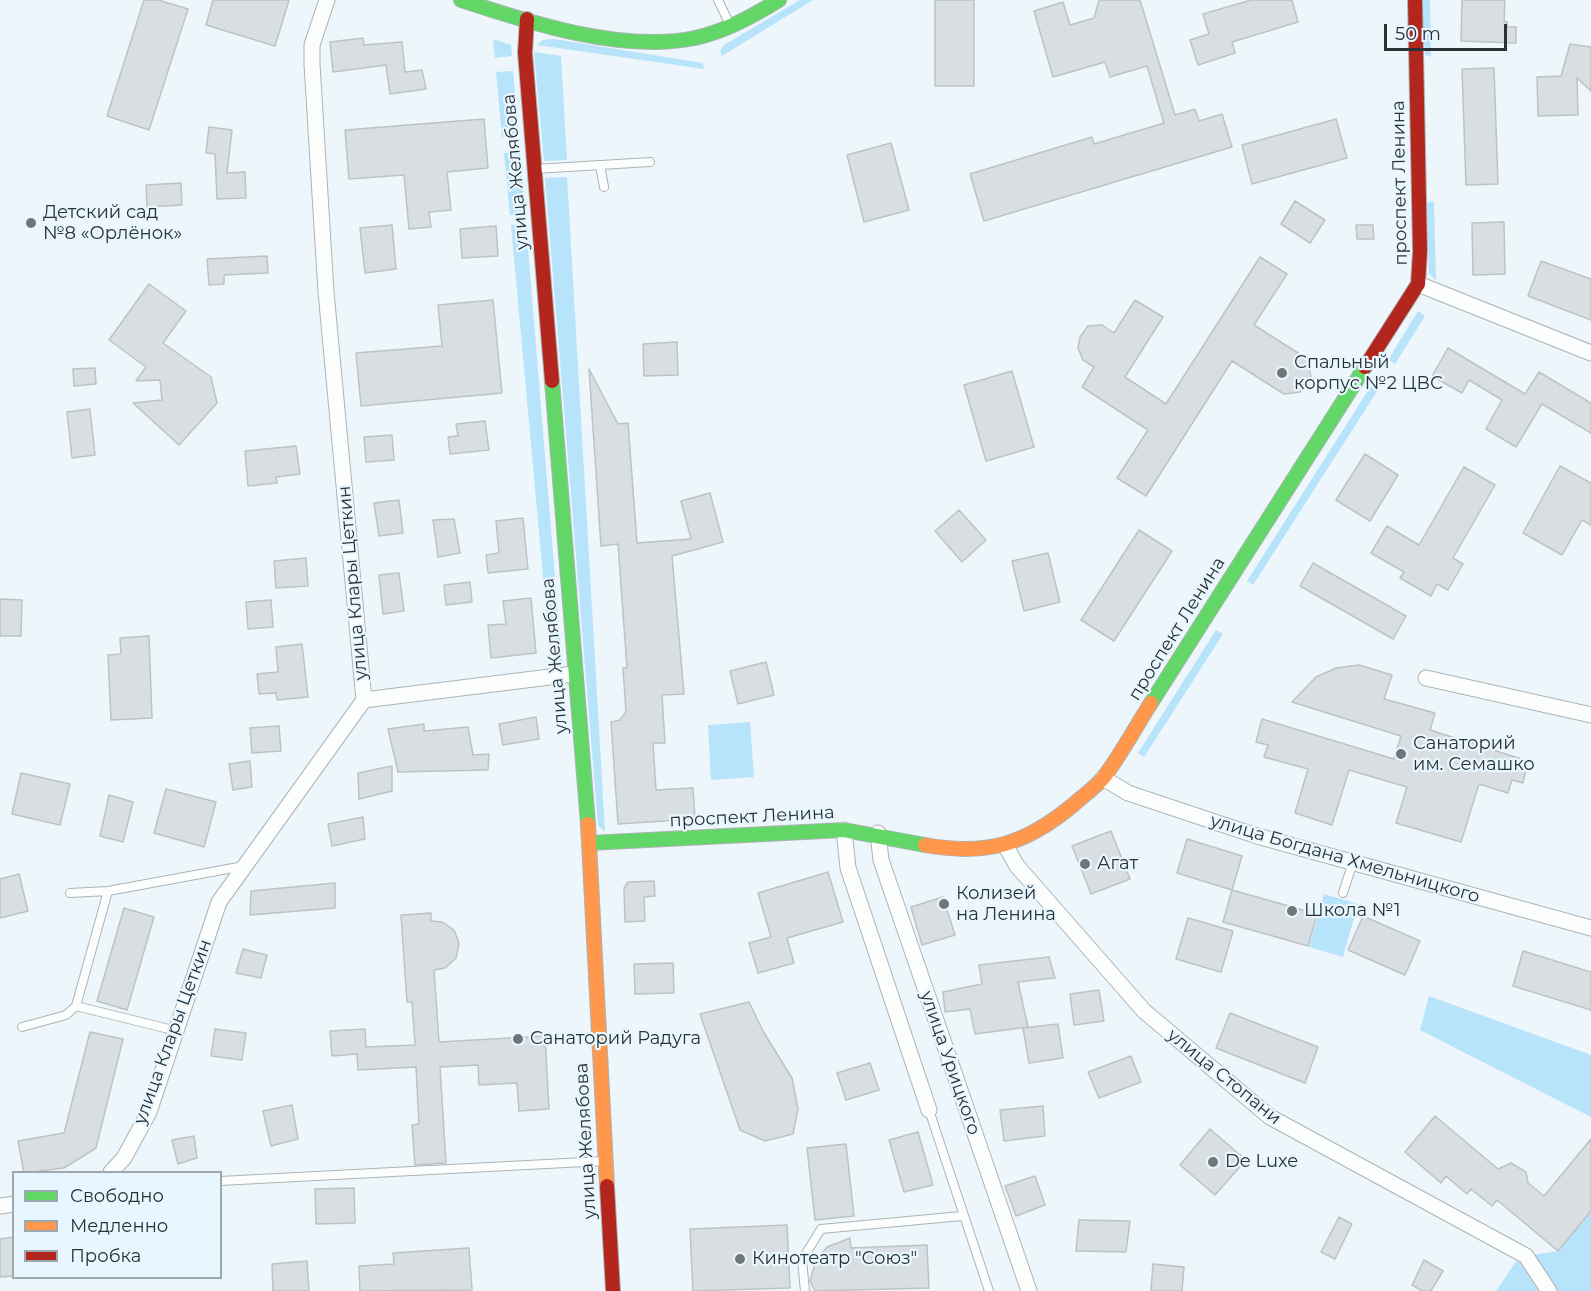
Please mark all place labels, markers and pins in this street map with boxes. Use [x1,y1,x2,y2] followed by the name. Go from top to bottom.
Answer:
[43,202,182,244] place label: Детский сад №8 «Орлёнок»
[24,216,38,230] marker: Детский сад №8 «Орлёнок»
[1294,352,1443,394] place label: Спальный корпус №2 ЦВС
[1275,366,1289,380] marker: Спальный корпус №2 ЦВС
[1413,733,1535,776] place label: Санаторий им. Семашко
[1394,747,1408,761] marker: Санаторий им. Семашко
[1097,853,1138,875] place label: Агат
[1078,857,1092,871] marker: Агат
[956,883,1056,926] place label: Колизей на Ленина
[937,897,951,911] marker: Колизей на Ленина
[1304,900,1400,922] place label: Школа №1
[1285,904,1299,918] marker: Школа №1
[530,1028,701,1050] place label: Cанаторий Радуга
[511,1032,525,1046] marker: Cанаторий Радуга
[1225,1151,1298,1173] place label: De Luxe
[1206,1155,1220,1169] marker: De Luxe
[752,1248,917,1270] place label: Кинотеатр "Союз"
[733,1252,747,1266] marker: Кинотеатр "Союз"

